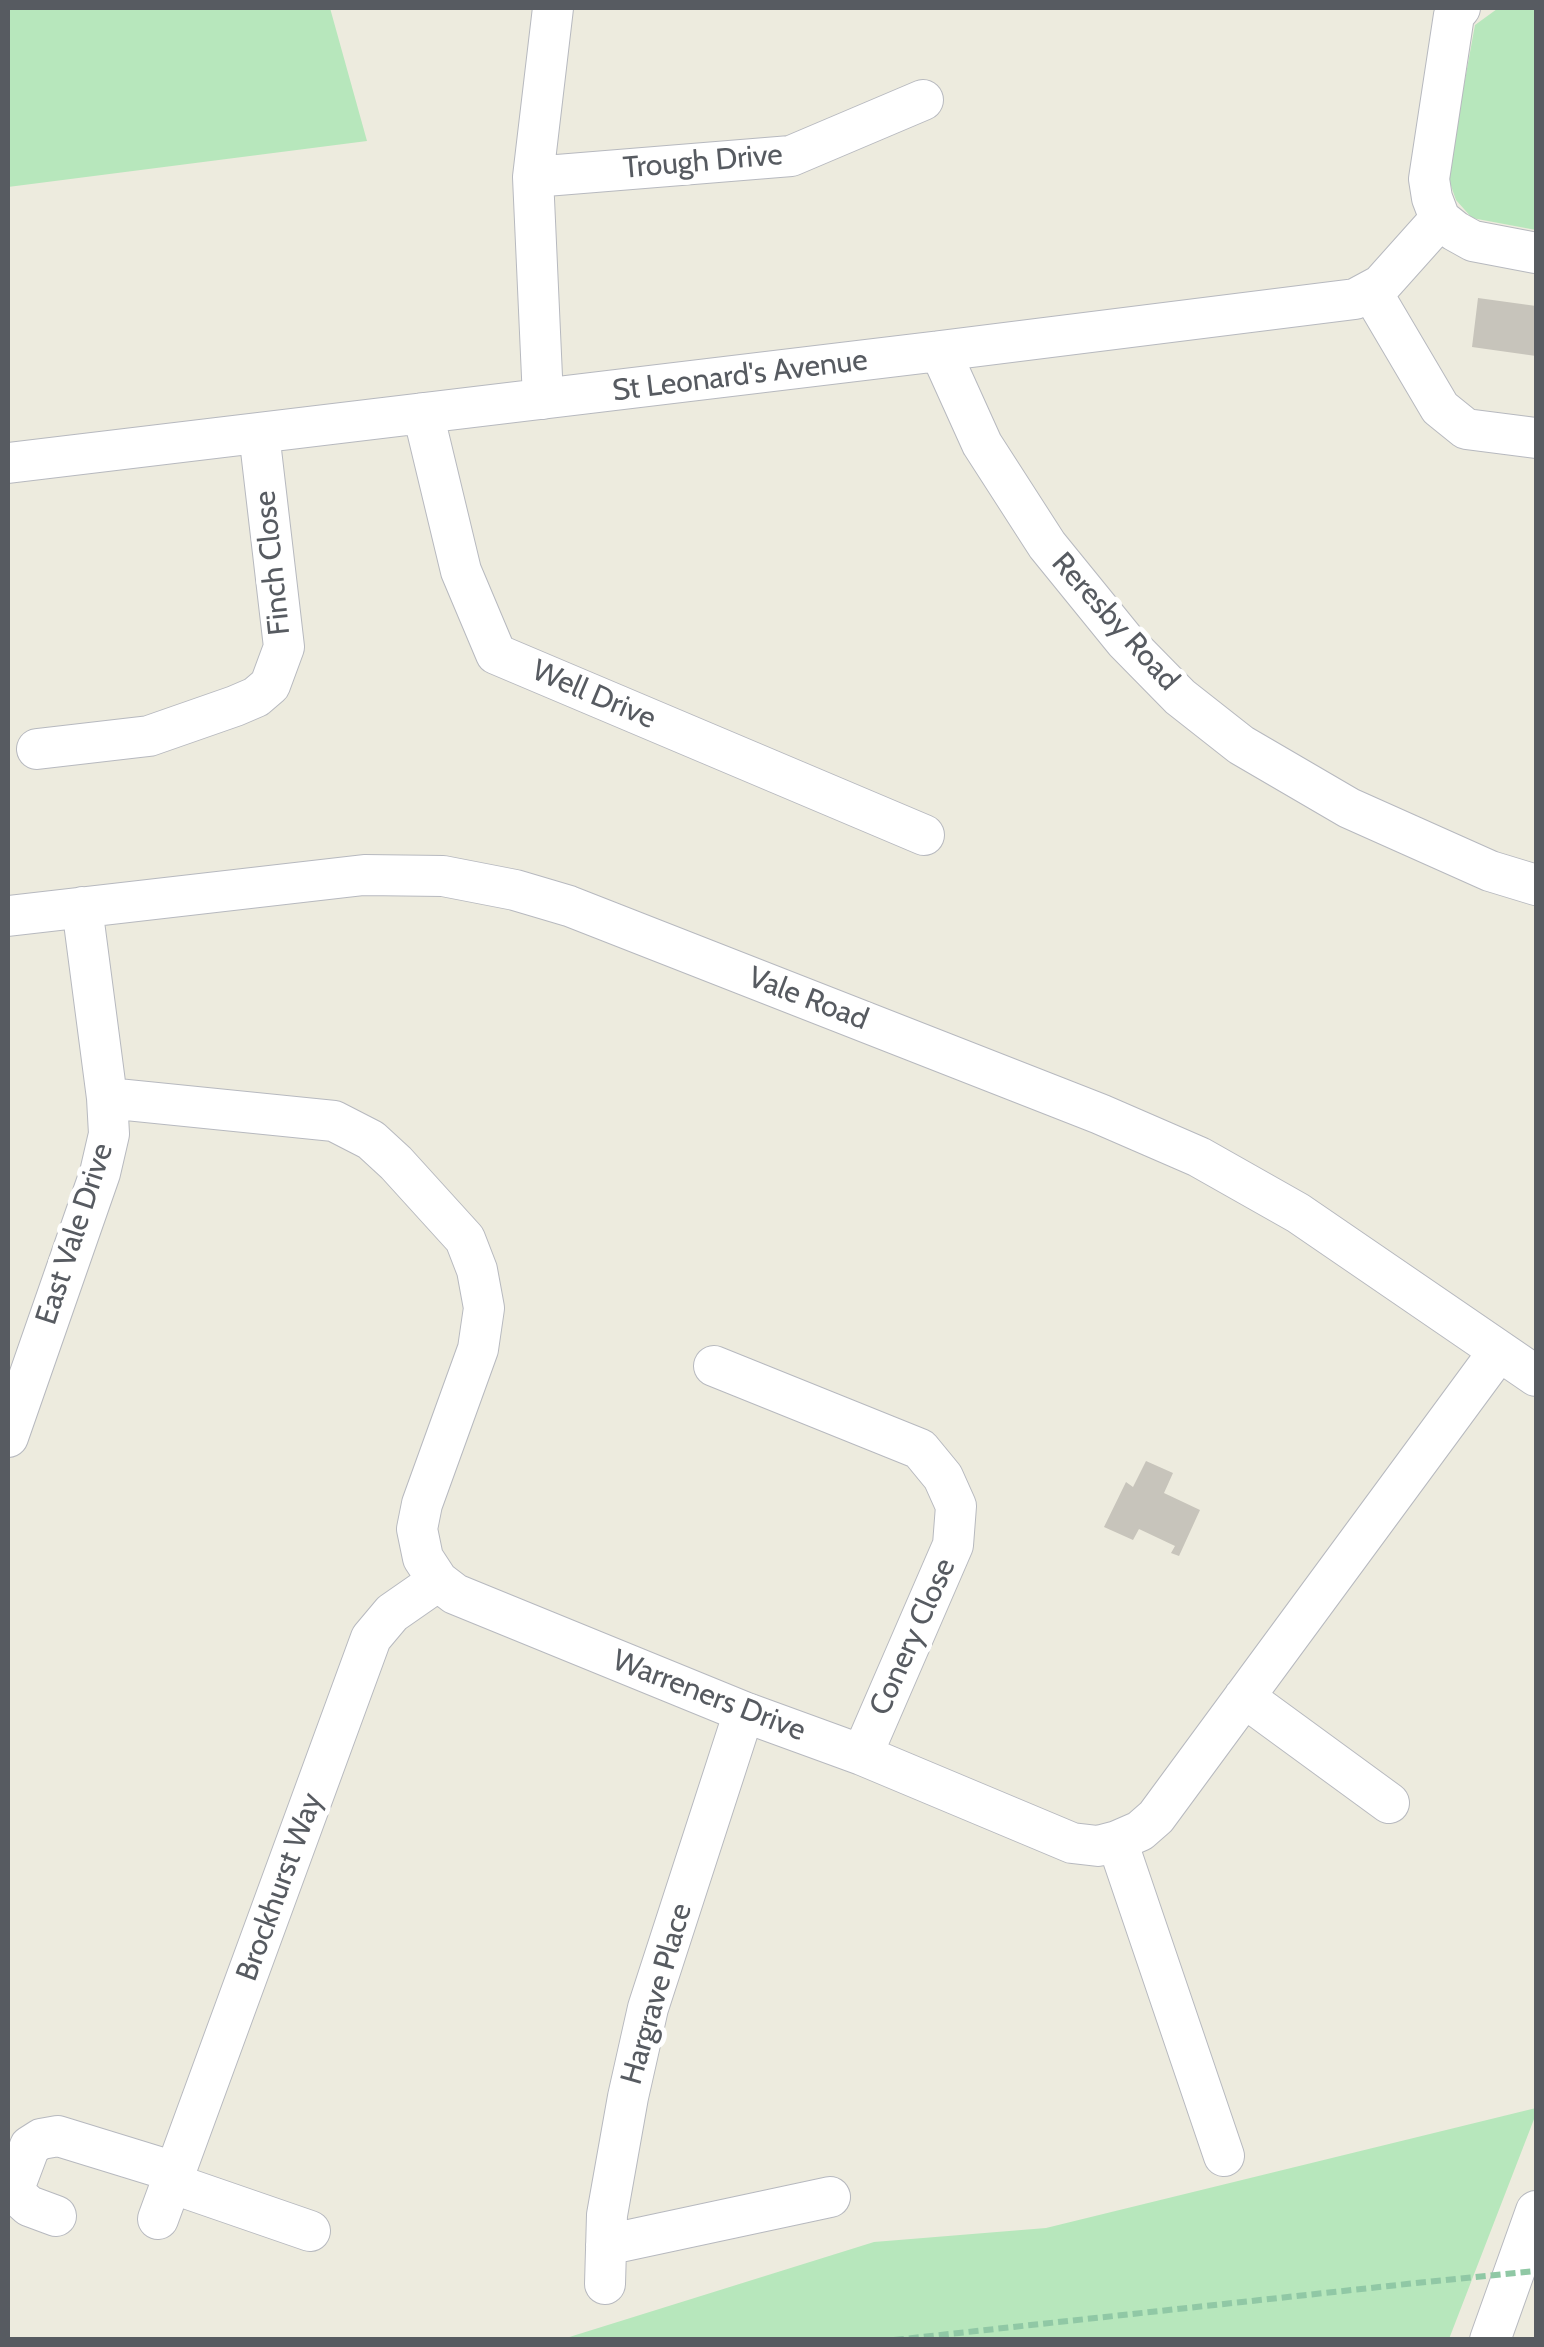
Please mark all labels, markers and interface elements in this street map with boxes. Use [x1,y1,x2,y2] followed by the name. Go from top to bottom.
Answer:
[622,137,784,187] street label: Trough Drive
[610,343,870,409] street label: St Leonard's Avenue
[248,489,298,637] street label: Finch Close
[1044,546,1186,698] street label: Reresby Road
[527,653,661,737] street label: Well Drive
[743,960,873,1038] street label: Vale Road
[29,1139,121,1329] street label: East Vale Drive
[862,1553,964,1721] street label: Conery Close
[608,1643,810,1749] street label: Warreners Drive
[229,1788,331,1986] street label: Brockhurst Way
[614,1899,700,2089] street label: Hargrave Place

